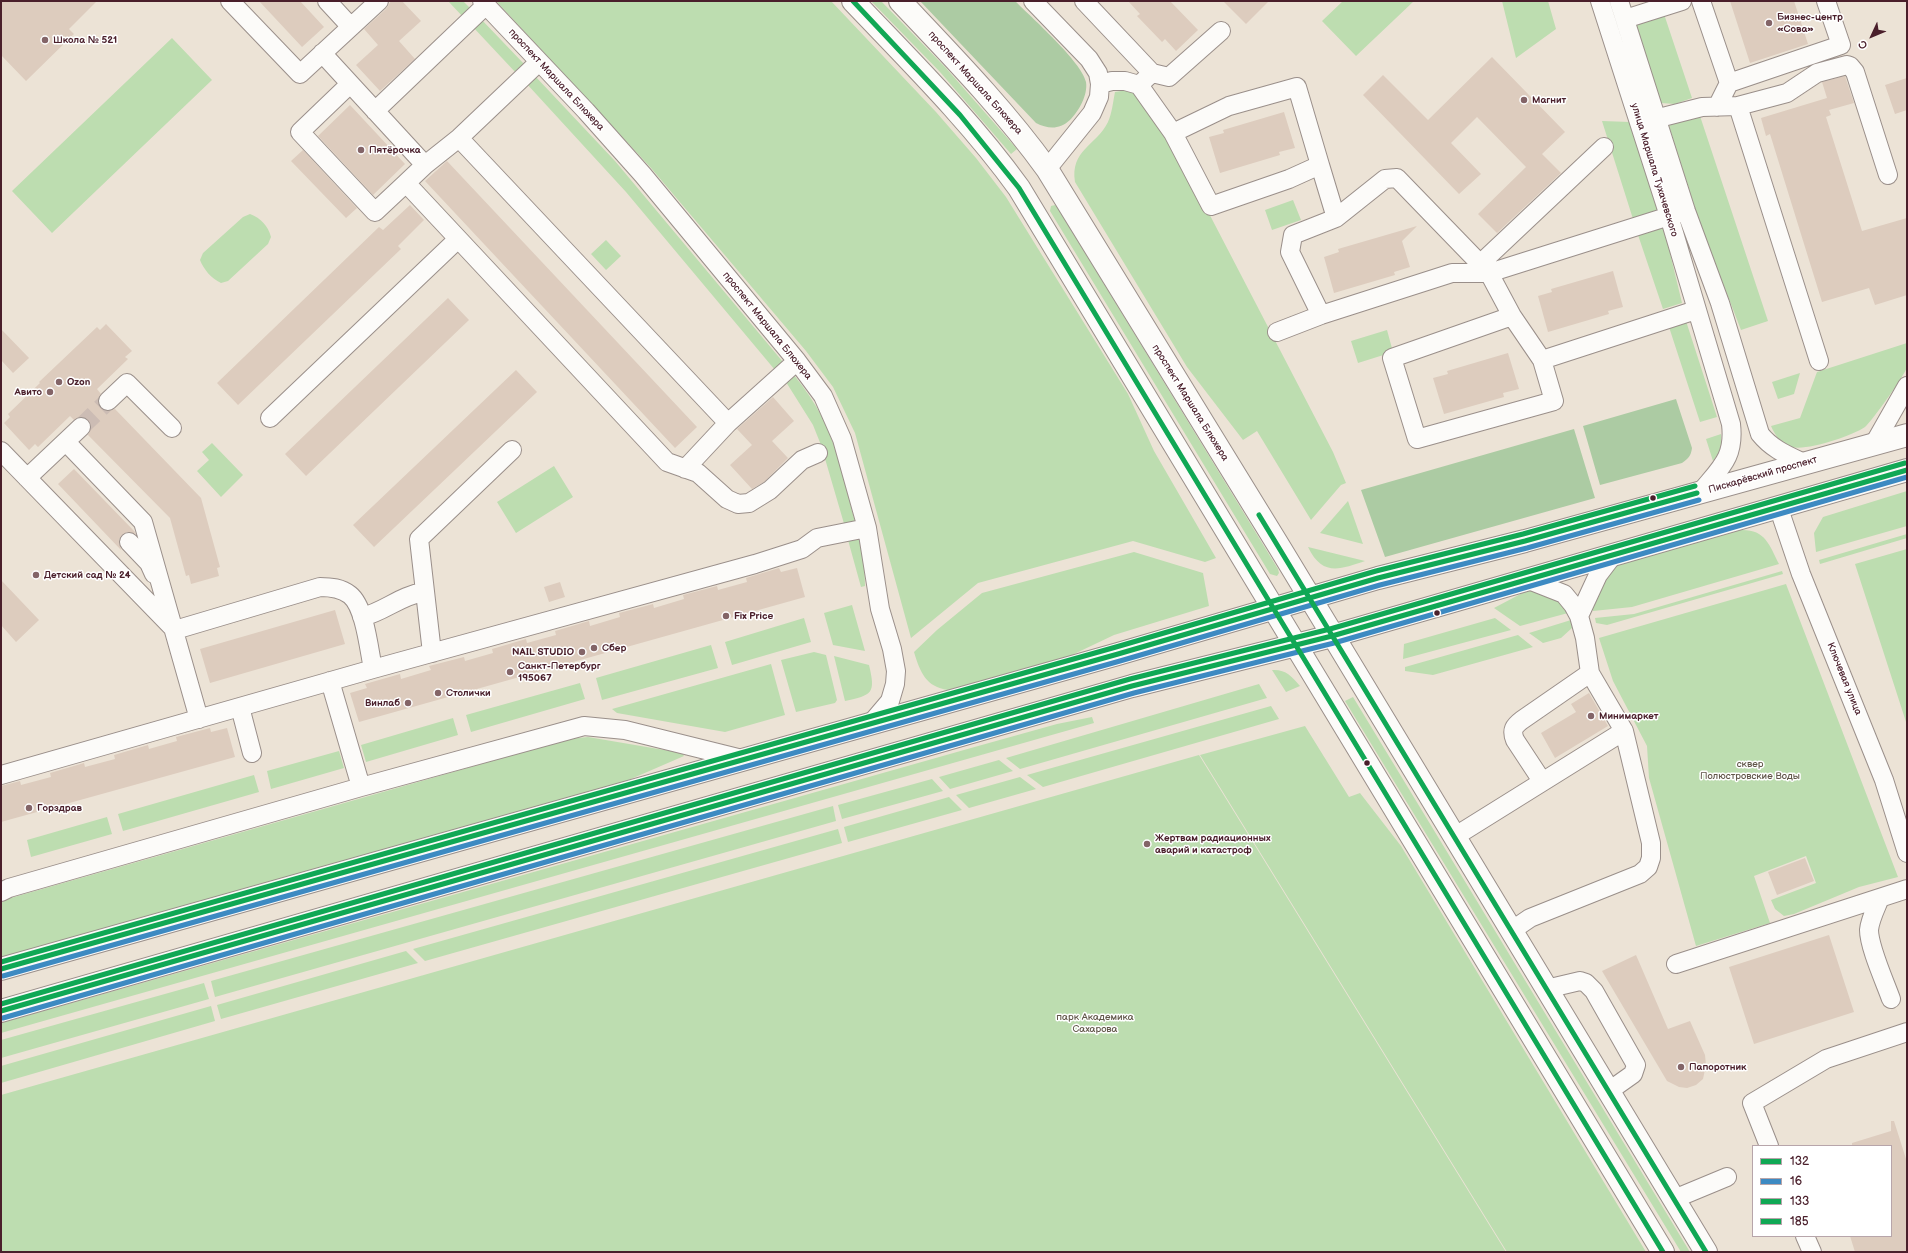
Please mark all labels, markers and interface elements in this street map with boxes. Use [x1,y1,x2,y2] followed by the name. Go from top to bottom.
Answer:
[1777,11,1843,34] place label: Бизнес-центр «Сова»
[1852,16,1892,56] north arrow
[1764,18,1774,28] marker: Бизнес-центр «Сова»
[506,27,606,133] street label: проспект Маршала Блюхера
[925,29,1025,137] street label: проспект Маршала Блюхера
[53,34,117,46] place label: Школа № 521
[40,35,50,45] marker: Школа № 521
[1856,37,1870,52] text: С
[1532,94,1566,106] place label: Магнит
[1519,95,1529,105] marker: Магнит
[1628,102,1680,238] street label: улица Маршала Тухачевского
[369,144,421,156] place label: Пятёрочка
[356,145,366,155] marker: Пятёрочка
[720,270,814,382] street label: проспект Маршала Блюхера
[1149,343,1231,463] street label: проспект Маршала Блюхера
[67,376,90,388] place label: Ozon
[54,377,64,387] marker: Ozon
[15,386,42,398] place label: Авито
[45,387,55,397] marker: Авито
[1707,454,1819,496] street label: Пискарёвский проспект
[1648,493,1658,503] unlabelled marker
[44,569,131,581] place label: Детский сад № 24
[31,570,41,580] marker: Детский сад № 24
[1432,608,1442,618] unlabelled marker
[734,610,773,622] place label: Fix Price
[721,611,731,621] marker: Fix Price
[1824,641,1864,717] street label: Ключевая улица
[602,642,626,654] place label: Сбер
[589,643,599,653] marker: Сбер
[512,646,574,658] place label: NAIL STUDIO
[577,647,587,657] marker: NAIL STUDIO
[518,660,601,684] place label: Санкт-Петербург 195067
[505,667,515,677] marker: Санкт-Петербург 195067
[446,687,491,699] place label: Столички
[433,688,443,698] marker: Столички
[365,697,400,709] place label: Винлаб
[403,698,413,708] marker: Винлаб
[1599,710,1659,722] place label: Минимаркет
[1586,711,1596,721] marker: Минимаркет
[1362,758,1372,768] unlabelled marker
[1700,758,1800,782] park label: сквер Полюстровские Воды
[37,802,82,814] place label: Горздрав
[24,803,34,813] marker: Горздрав
[1155,832,1270,856] place label: Жертвам радиационных аварий и катастроф
[1142,839,1152,849] marker: Жертвам радиационных аварий и катастроф
[1056,1011,1134,1034] park label: парк Академика Сахарова
[1689,1061,1747,1073] place label: Папоротник
[1676,1062,1686,1072] marker: Папоротник
[1752,1145,1892,1237] legend
[1790,1154,1809,1169] text: 132
[1790,1174,1802,1189] text: 16
[1790,1194,1809,1209] text: 133
[1790,1214,1809,1229] text: 185

